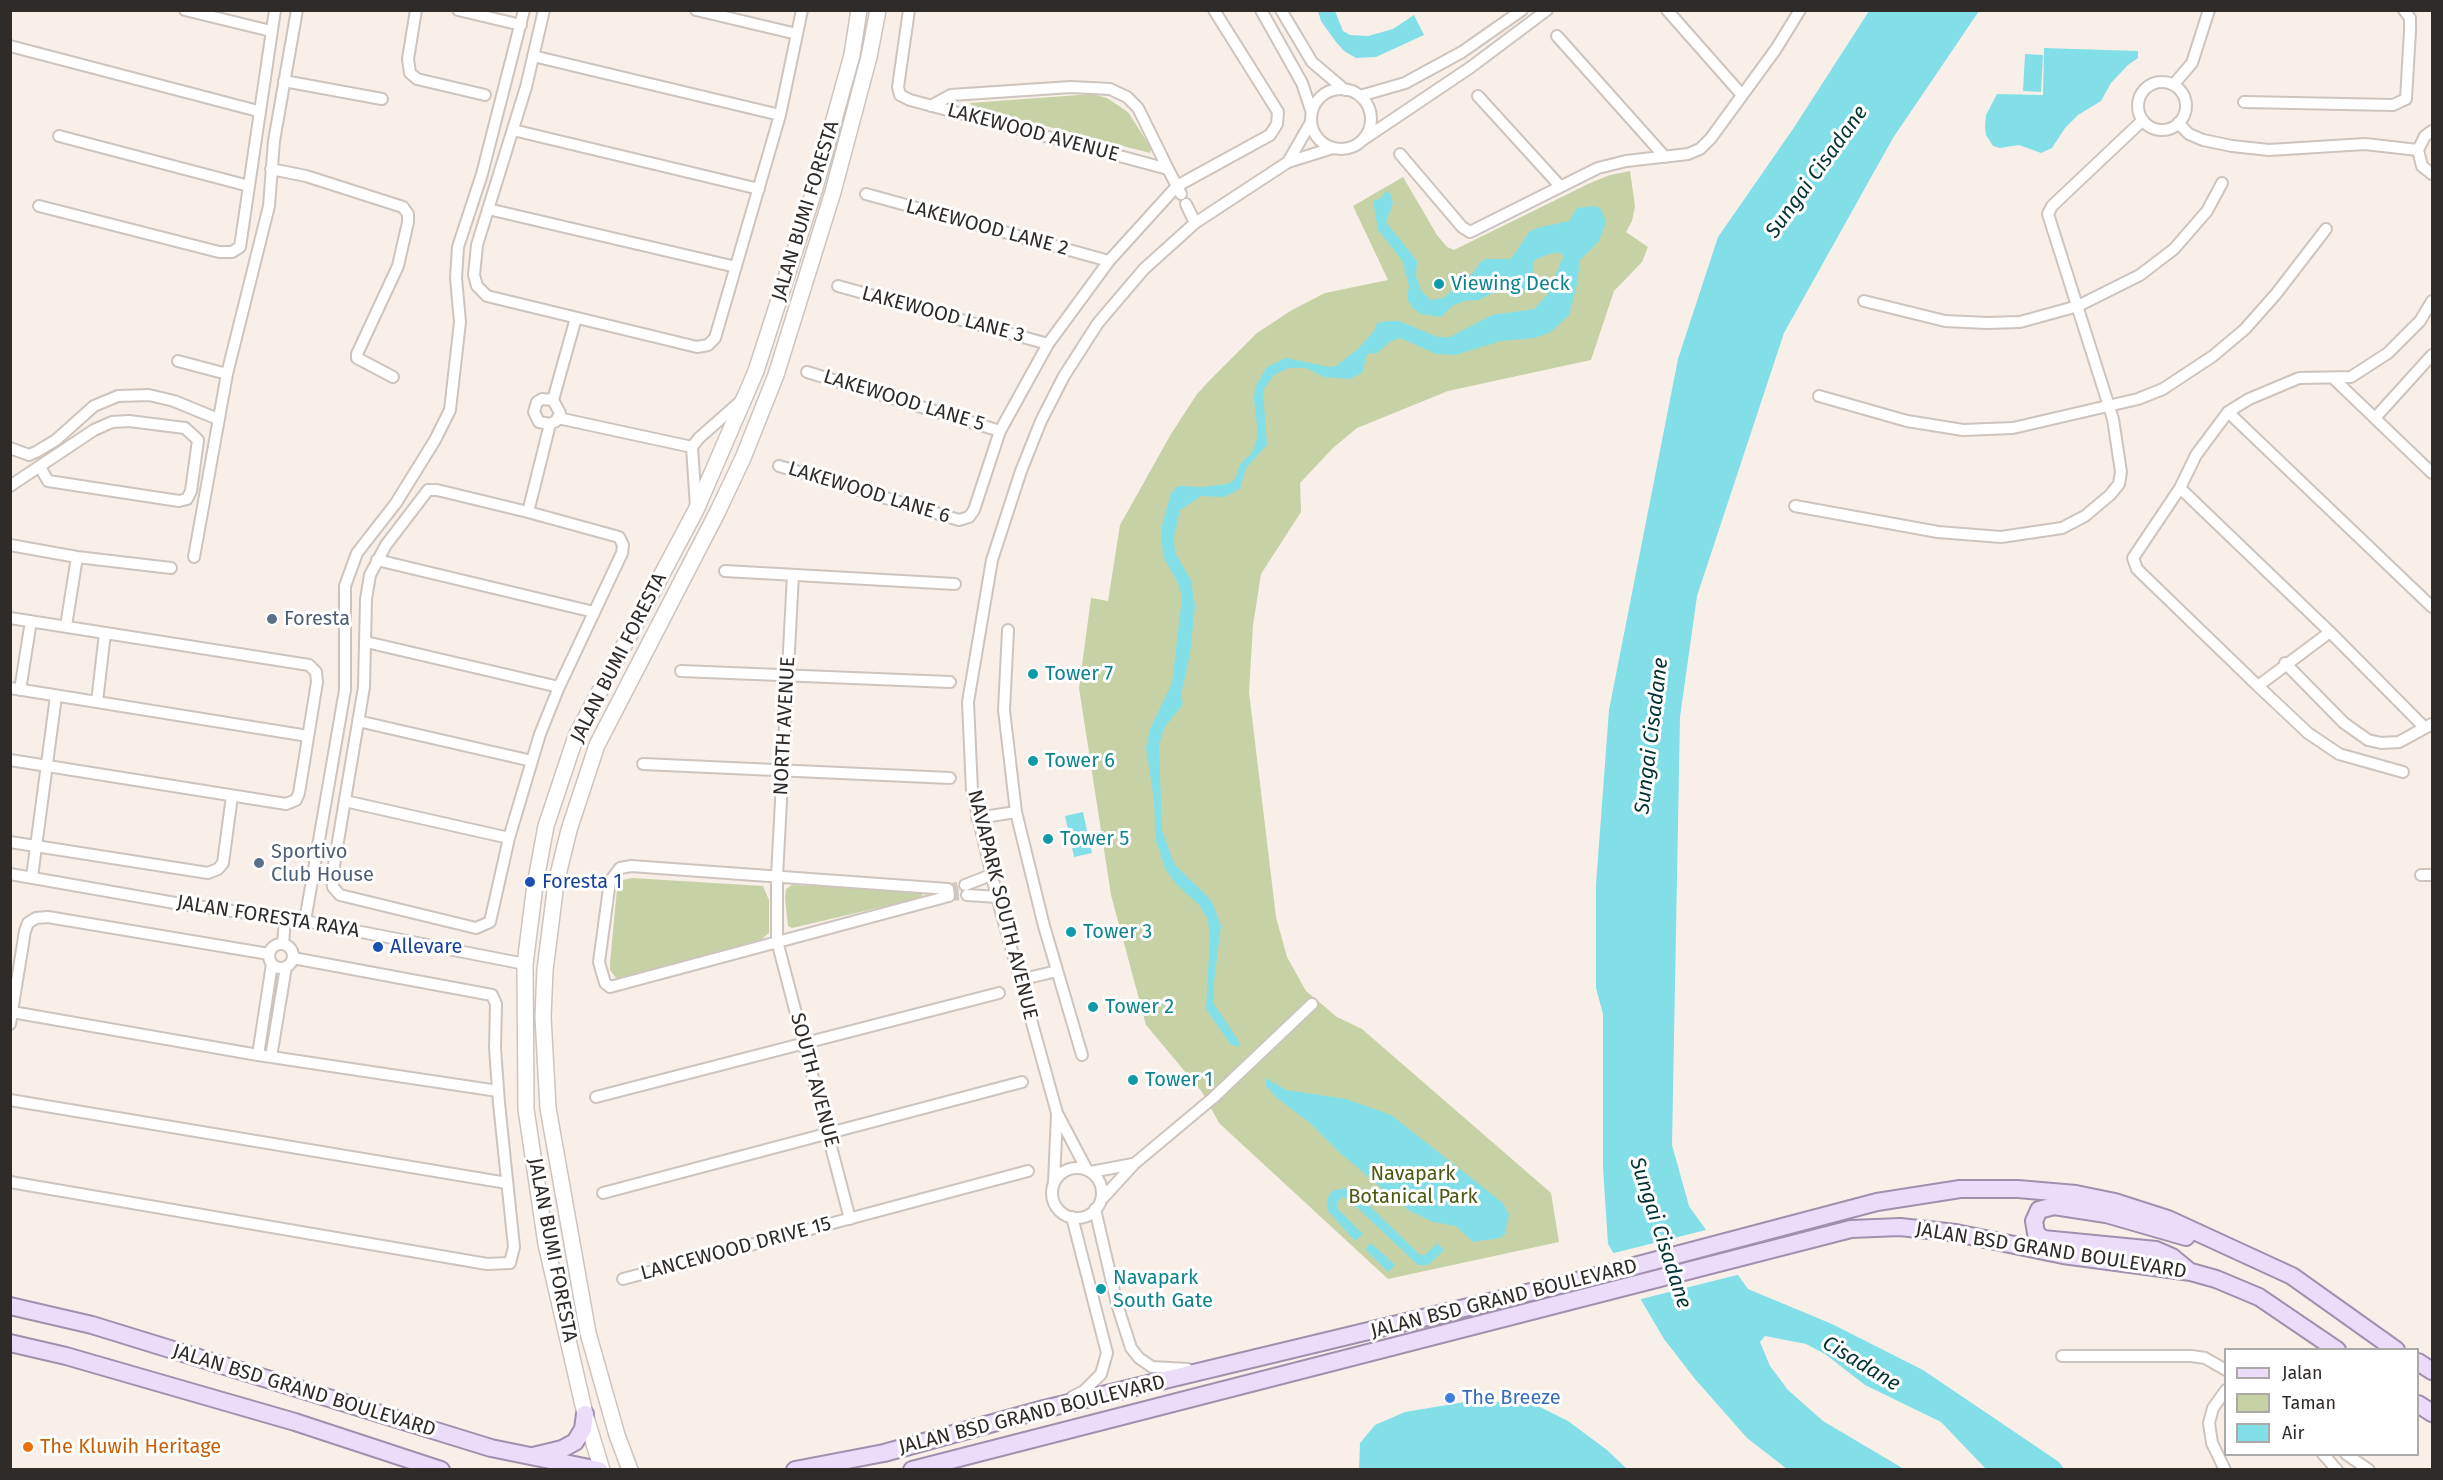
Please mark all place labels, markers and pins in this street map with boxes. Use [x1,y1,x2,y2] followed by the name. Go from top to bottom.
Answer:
[1451,272,1570,296] place label: Viewing Deck
[1432,277,1446,291] marker: Viewing Deck
[284,607,350,631] place label: Foresta
[265,612,279,626] marker: Foresta
[1045,662,1113,686] place label: Tower 7
[1026,667,1040,681] marker: Tower 7
[1045,749,1115,773] place label: Tower 6
[1026,754,1040,768] marker: Tower 6
[1060,827,1129,851] place label: Tower 5
[1041,832,1055,846] marker: Tower 5
[271,840,374,887] place label: Sportivo Club House
[252,856,266,870] marker: Sportivo Club House
[542,870,622,894] place label: Foresta 1
[523,875,537,889] marker: Foresta 1
[1083,920,1152,944] place label: Tower 3
[1064,925,1078,939] marker: Tower 3
[390,935,462,959] place label: Allevare
[371,940,385,954] marker: Allevare
[1105,995,1174,1019] place label: Tower 2
[1086,1000,1100,1014] marker: Tower 2
[1145,1068,1213,1092] place label: Tower 1
[1126,1073,1140,1087] marker: Tower 1
[1113,1266,1213,1313] place label: Navapark South Gate
[1094,1282,1108,1296] marker: Navapark South Gate
[1462,1386,1561,1410] place label: The Breeze
[1443,1391,1457,1405] marker: The Breeze
[40,1435,221,1459] place label: The Kluwih Heritage
[21,1440,35,1454] marker: The Kluwih Heritage

